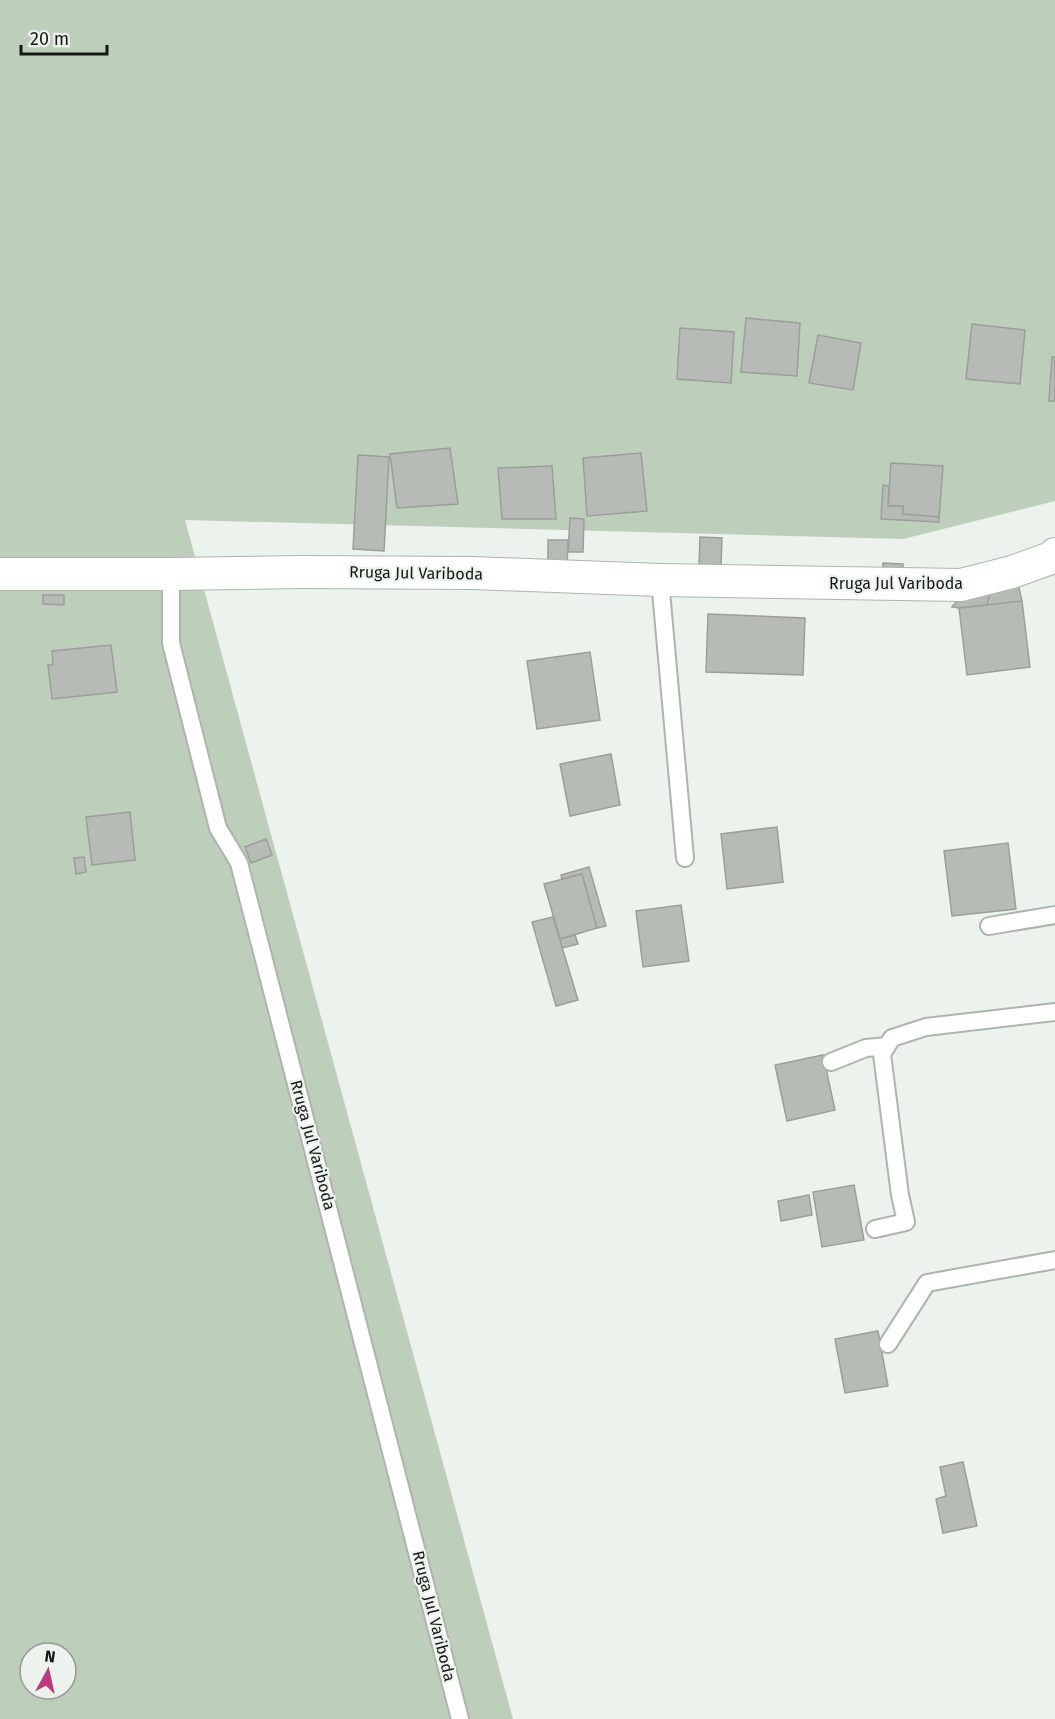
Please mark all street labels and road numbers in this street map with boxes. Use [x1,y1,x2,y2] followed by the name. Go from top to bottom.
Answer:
[349,562,483,584] street label: Rruga Jul Variboda
[829,574,963,593] street label: Rruga Jul Variboda
[286,1078,340,1212] street label: Rruga Jul Variboda
[409,1549,459,1683] street label: Rruga Jul Variboda

